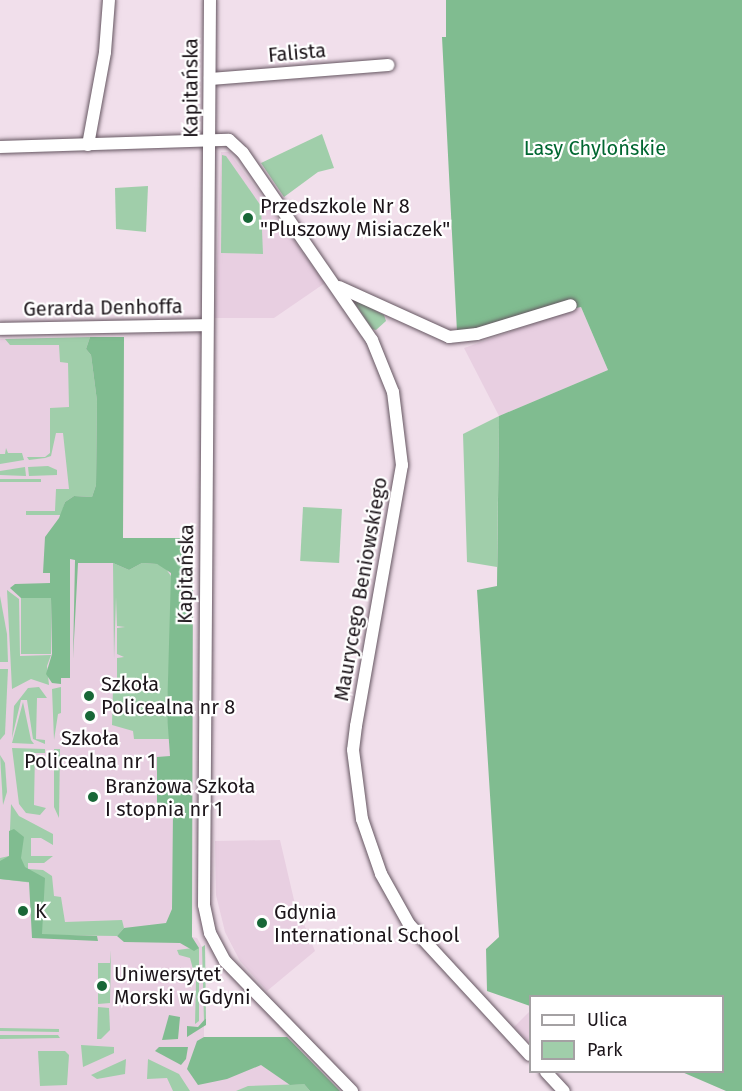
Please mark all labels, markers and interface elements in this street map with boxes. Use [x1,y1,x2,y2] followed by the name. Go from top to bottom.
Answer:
[179,38,203,138] street label: Kapitańska
[267,39,327,67] street label: Falista
[524,136,666,160] park label: Lasy Chylońskie
[260,195,450,242] place label: Przedszkole Nr 8 "Pluszowy Misiaczek"
[241,211,255,225] marker: Przedszkole Nr 8 "Pluszowy Misiaczek"
[23,295,183,321] street label: Gerarda Denhoffa
[329,475,393,703] street label: Maurycego Beniowskiego
[173,524,199,624] street label: Kapitańska
[101,672,235,719] place label: Szkoła Policealna nr 8
[82,689,96,703] marker: Szkoła Policealna nr 8
[83,709,97,723] marker: Szkoła Policealna nr 1
[24,726,156,773] place label: Szkoła Policealna nr 1
[105,774,255,821] place label: Branżowa Szkoła I stopnia nr 1
[86,790,100,804] marker: Branżowa Szkoła I stopnia nr 1
[35,899,47,923] place label: K
[274,900,459,947] place label: Gdynia International School
[16,904,30,918] marker: K
[255,916,269,930] marker: Gdynia International School
[114,963,251,1010] place label: Uniwersytet Morski w Gdyni
[95,979,109,993] marker: Uniwersytet Morski w Gdyni
[529,995,724,1073] legend
[587,1009,627,1031] text: Ulica
[587,1039,622,1061] text: Park

